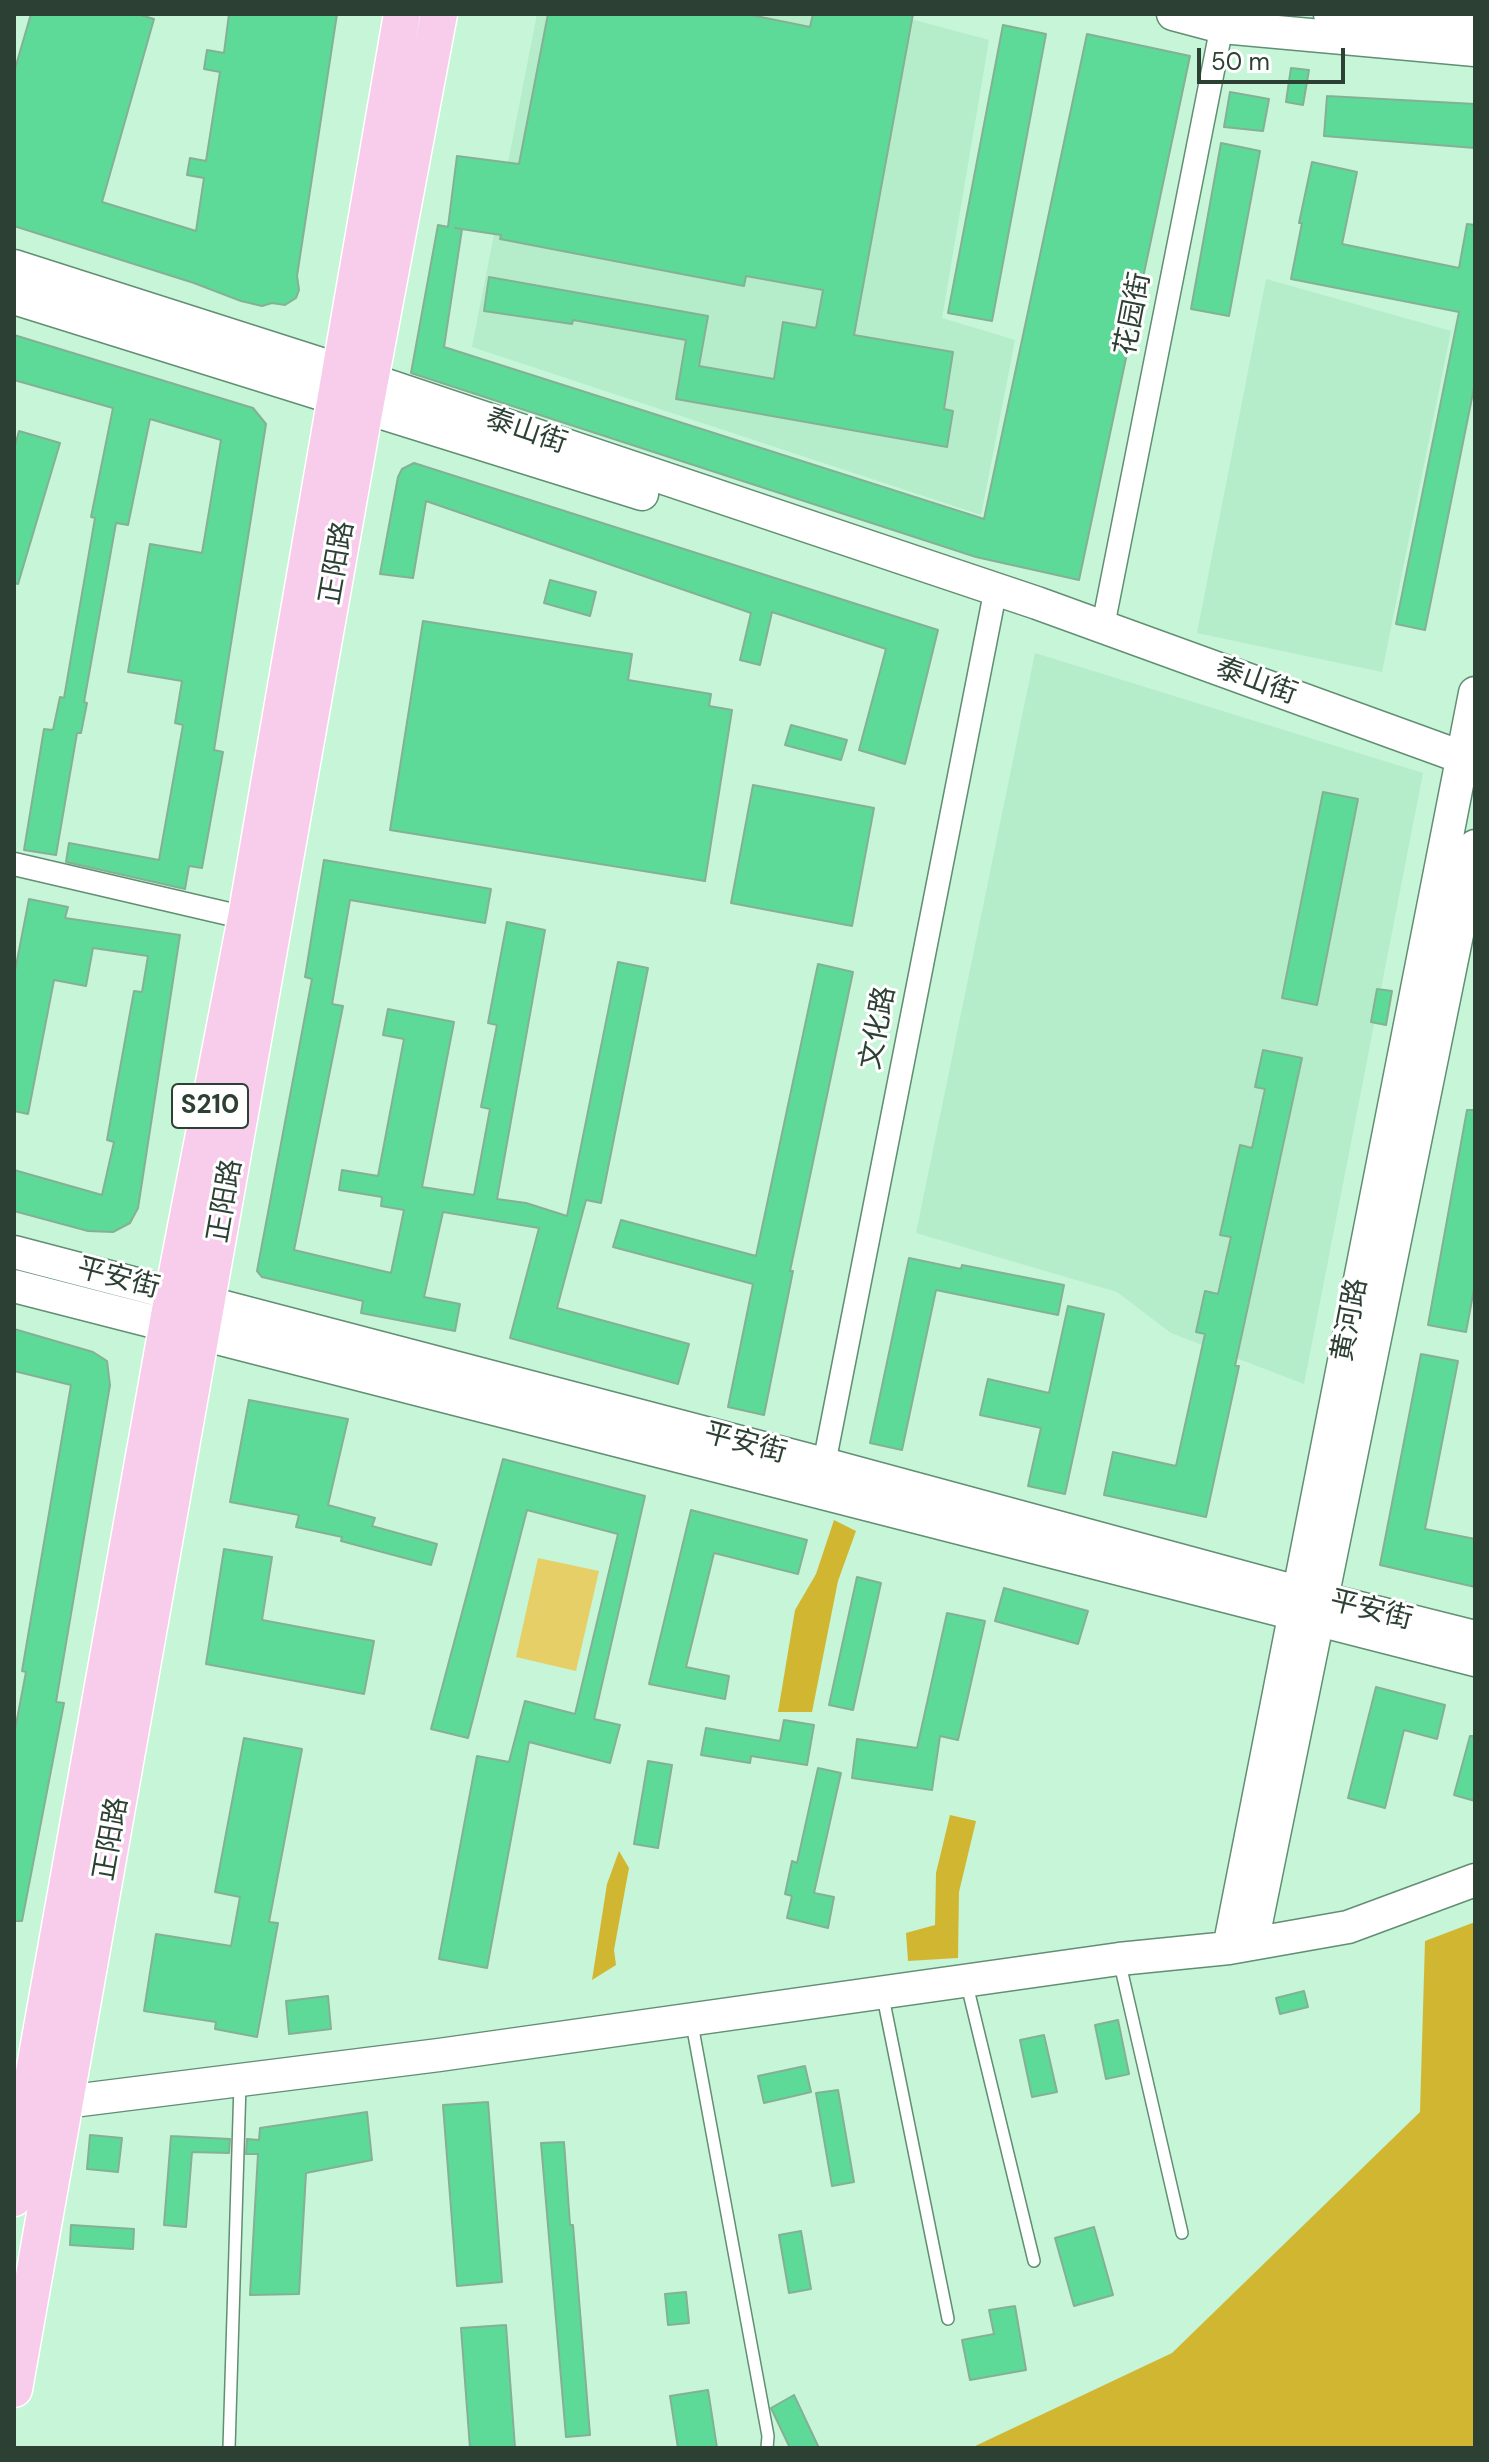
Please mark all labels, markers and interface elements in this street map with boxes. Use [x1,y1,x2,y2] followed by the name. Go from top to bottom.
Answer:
[1201,32,1349,82] scale bar
[1211,46,1270,77] text: 50 m
[1109,270,1159,358] street label: 花园街
[481,402,571,462] street label: 泰山街
[314,519,362,607] street label: 正阳路
[1211,652,1301,712] street label: 泰山街
[854,984,904,1072] street label: 文化路
[172,1084,248,1128] road number: S210
[202,1157,250,1245] street label: 正阳路
[73,1252,163,1306] street label: 平安街
[1326,1276,1376,1364] street label: 黄河路
[700,1417,790,1471] street label: 平安街
[1326,1585,1416,1637] street label: 平安街
[88,1795,136,1883] street label: 正阳路

